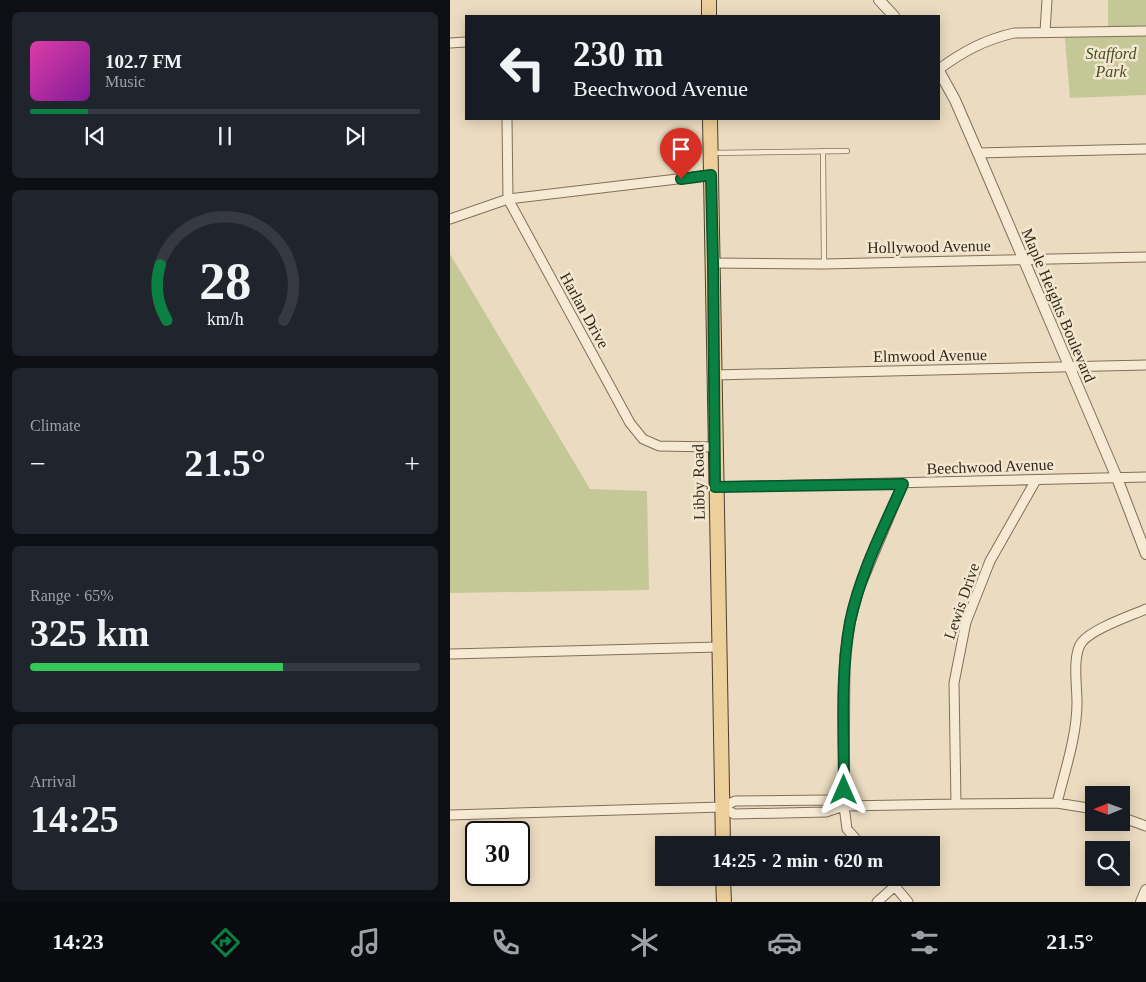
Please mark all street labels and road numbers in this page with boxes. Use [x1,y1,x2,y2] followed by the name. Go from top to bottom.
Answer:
[1018,226,1099,385] street label: Maple Heights Boulevard
[867,237,991,257] street label: Hollywood Avenue
[557,269,612,351] street label: Harlan Drive
[873,346,987,365] street label: Elmwood Avenue
[689,444,709,520] street label: Libby Road
[926,456,1054,477] street label: Beechwood Avenue
[940,561,982,642] street label: Lewis Drive

